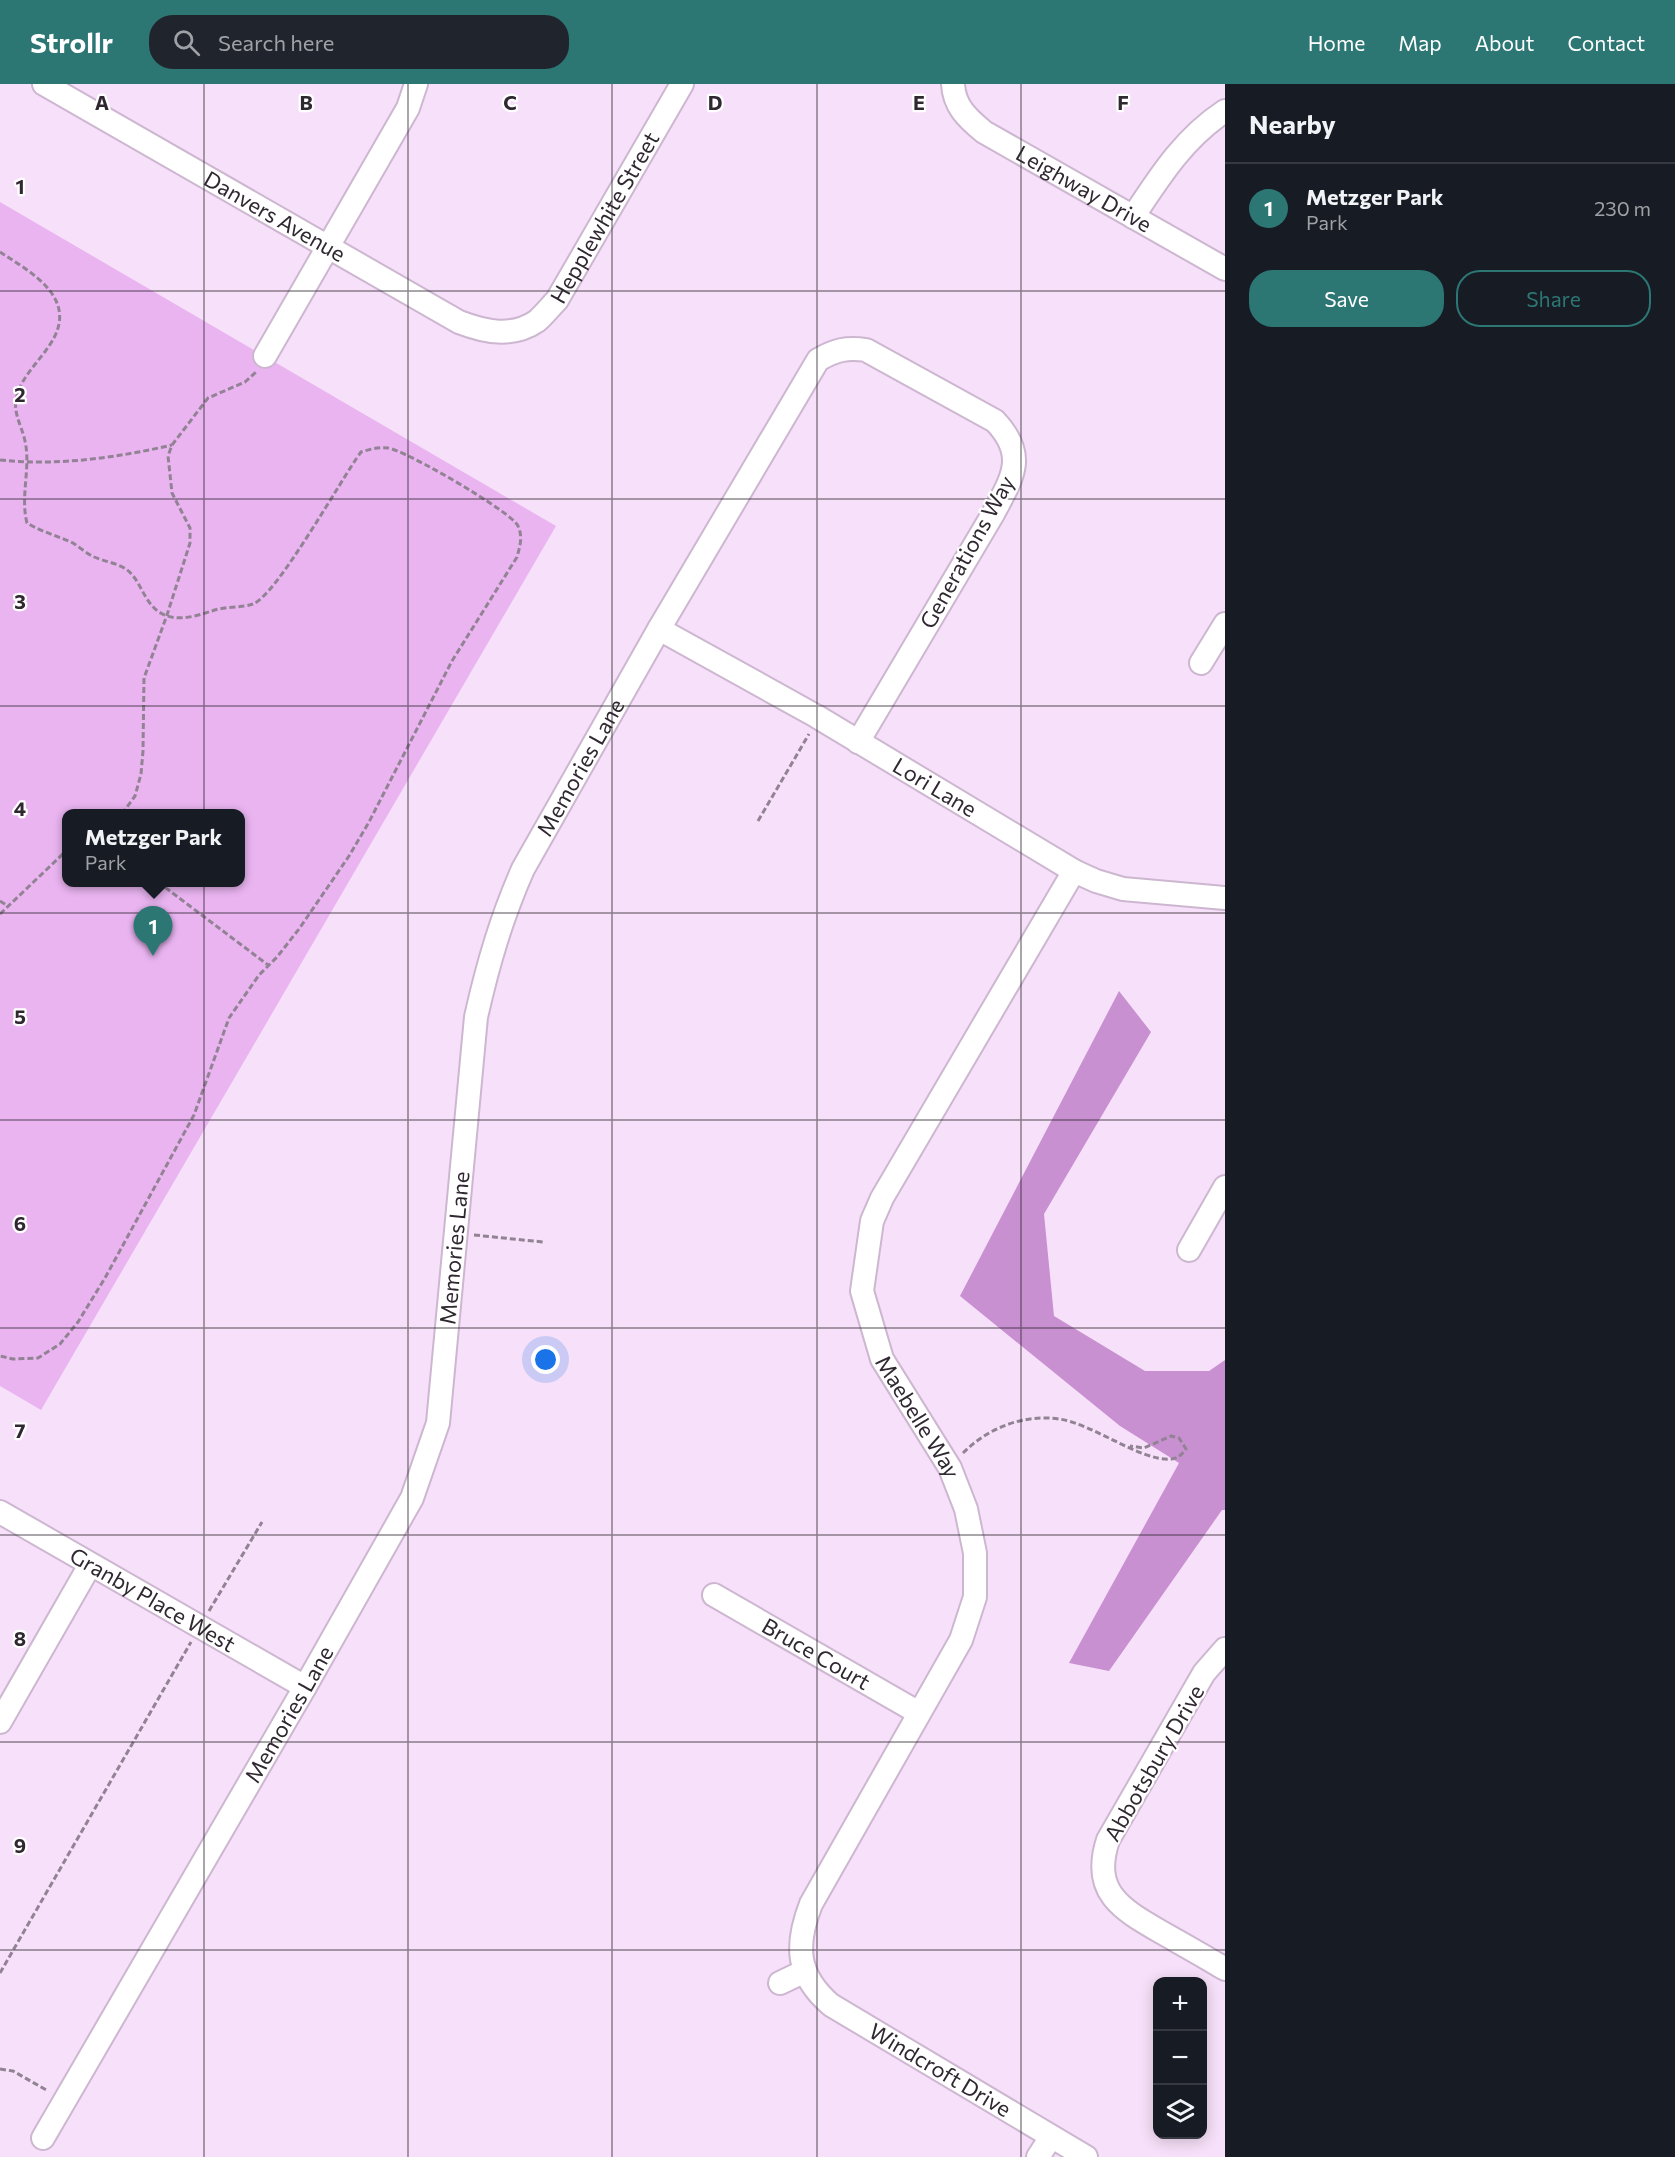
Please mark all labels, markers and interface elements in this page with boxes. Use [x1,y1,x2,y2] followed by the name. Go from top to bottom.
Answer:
[149,15,569,69] search box
[30,25,113,59] text: Strollr
[170,26,203,59] icon: search
[218,29,334,56] text: Search here
[1308,30,1365,55] text: Home
[1398,30,1442,55] text: Map
[1475,30,1534,55] text: About
[1567,30,1645,55] text: Contact
[95,90,109,114] text: A
[299,90,313,114] text: B
[503,90,517,114] text: C
[708,90,722,114] text: D
[913,90,925,114] text: E
[1117,90,1129,114] text: F
[1249,108,1336,139] text: Nearby
[544,127,664,308] street label: Hepplewhite Street
[1012,139,1157,238] street label: Leighway Drive
[199,165,351,267] street label: Danvers Avenue
[15,174,25,198] text: 1
[1306,183,1444,210] text: Metzger Park
[1264,196,1273,220] text: 1
[1594,196,1651,220] text: 230 m
[1306,210,1348,234] text: Park
[1249,270,1444,327] button: Save
[1456,270,1651,327] button: Share
[14,382,26,406] text: 2
[913,471,1020,633] street label: Generations Way
[14,589,26,613] text: 3
[530,694,630,841] street label: Memories Lane
[888,751,982,822] street label: Lori Lane
[14,796,26,820] text: 4
[62,809,245,887] popup
[85,823,222,850] text: Metzger Park
[85,850,127,874] text: Park
[134,906,172,956] pin: 1
[14,1004,26,1028] text: 5
[433,1170,474,1326] street label: Memories Lane
[14,1211,26,1235] text: 6
[531,1345,560,1374] your location
[870,1350,966,1482] street label: Maebelle Way
[15,1418,26,1442] text: 7
[65,1541,240,1657] street label: Granby Place West
[758,1612,875,1695] street label: Bruce Court
[14,1626,26,1650] text: 8
[238,1641,339,1787] street label: Memories Lane
[1098,1680,1209,1846] street label: Abbotsbury Drive
[14,1833,26,1857] text: 9
[1153,1977,1207,2139] map controls
[1153,1977,1207,2031] button: +
[864,2017,1016,2122] street label: Windcroft Drive
[1153,2031,1207,2085] button: −
[1153,2085,1207,2139] button: layers

